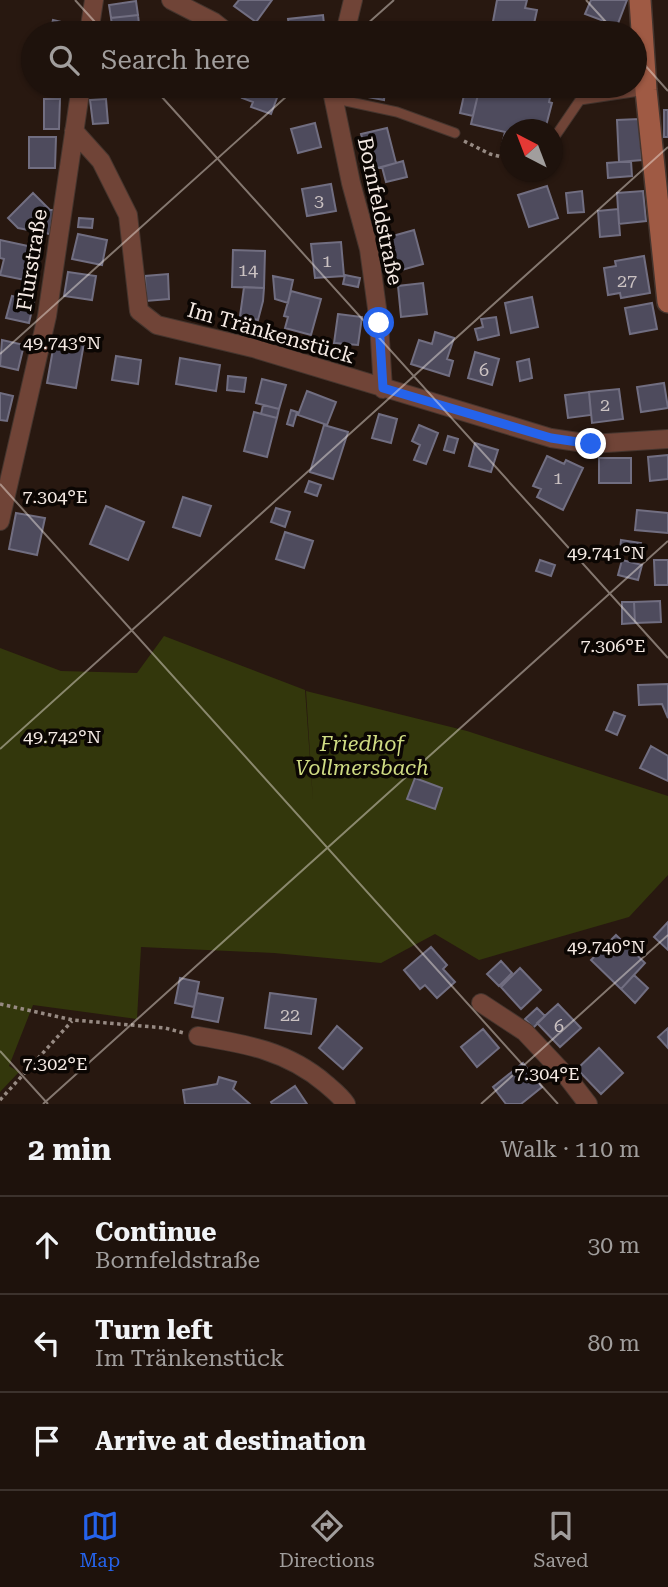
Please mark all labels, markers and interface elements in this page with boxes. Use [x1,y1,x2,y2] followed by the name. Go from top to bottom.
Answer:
[21,21,647,98] search box
[45,41,83,79] icon: search
[101,45,250,75] text: Search here
[500,119,563,182] north arrow
[353,135,407,287] street label: Bornfeldstraße
[314,190,324,211] house number: 3
[12,207,52,313] street label: Flurstraße
[322,250,332,271] house number: 1
[238,259,258,280] house number: 14
[617,270,637,291] house number: 27
[185,298,357,368] street label: Im Tränkenstück
[363,307,394,338] route start
[23,332,101,353] text: 49.743°N
[479,359,489,380] house number: 6
[600,394,610,415] house number: 2
[575,428,606,459] route end
[553,467,563,488] house number: 1
[22,486,88,507] text: 7.304°E
[567,542,645,563] text: 49.741°N
[580,635,646,656] text: 7.306°E
[23,726,101,747] text: 49.742°N
[295,732,429,780] park label: Friedhof Vollmersbach
[567,936,645,957] text: 49.740°N
[280,1004,300,1025] house number: 22
[554,1015,564,1036] house number: 6
[22,1053,88,1074] text: 7.302°E
[514,1063,580,1084] text: 7.304°E
[28,1132,111,1167] text: 2 min
[501,1136,640,1163] text: Walk · 110 m
[95,1217,217,1247] text: Continue
[28,1226,66,1264] icon: ahead
[587,1232,640,1259] text: 30 m
[95,1247,260,1274] text: Bornfeldstraße
[95,1315,213,1345] text: Turn left
[28,1324,66,1362] icon: left
[587,1330,640,1357] text: 80 m
[95,1345,284,1372] text: Im Tränkenstück
[28,1422,66,1460] icon: arrive
[95,1426,366,1456] text: Arrive at destination
[79,1507,120,1572] tab: Map
[279,1507,375,1572] tab: Directions
[533,1507,589,1572] tab: Saved

